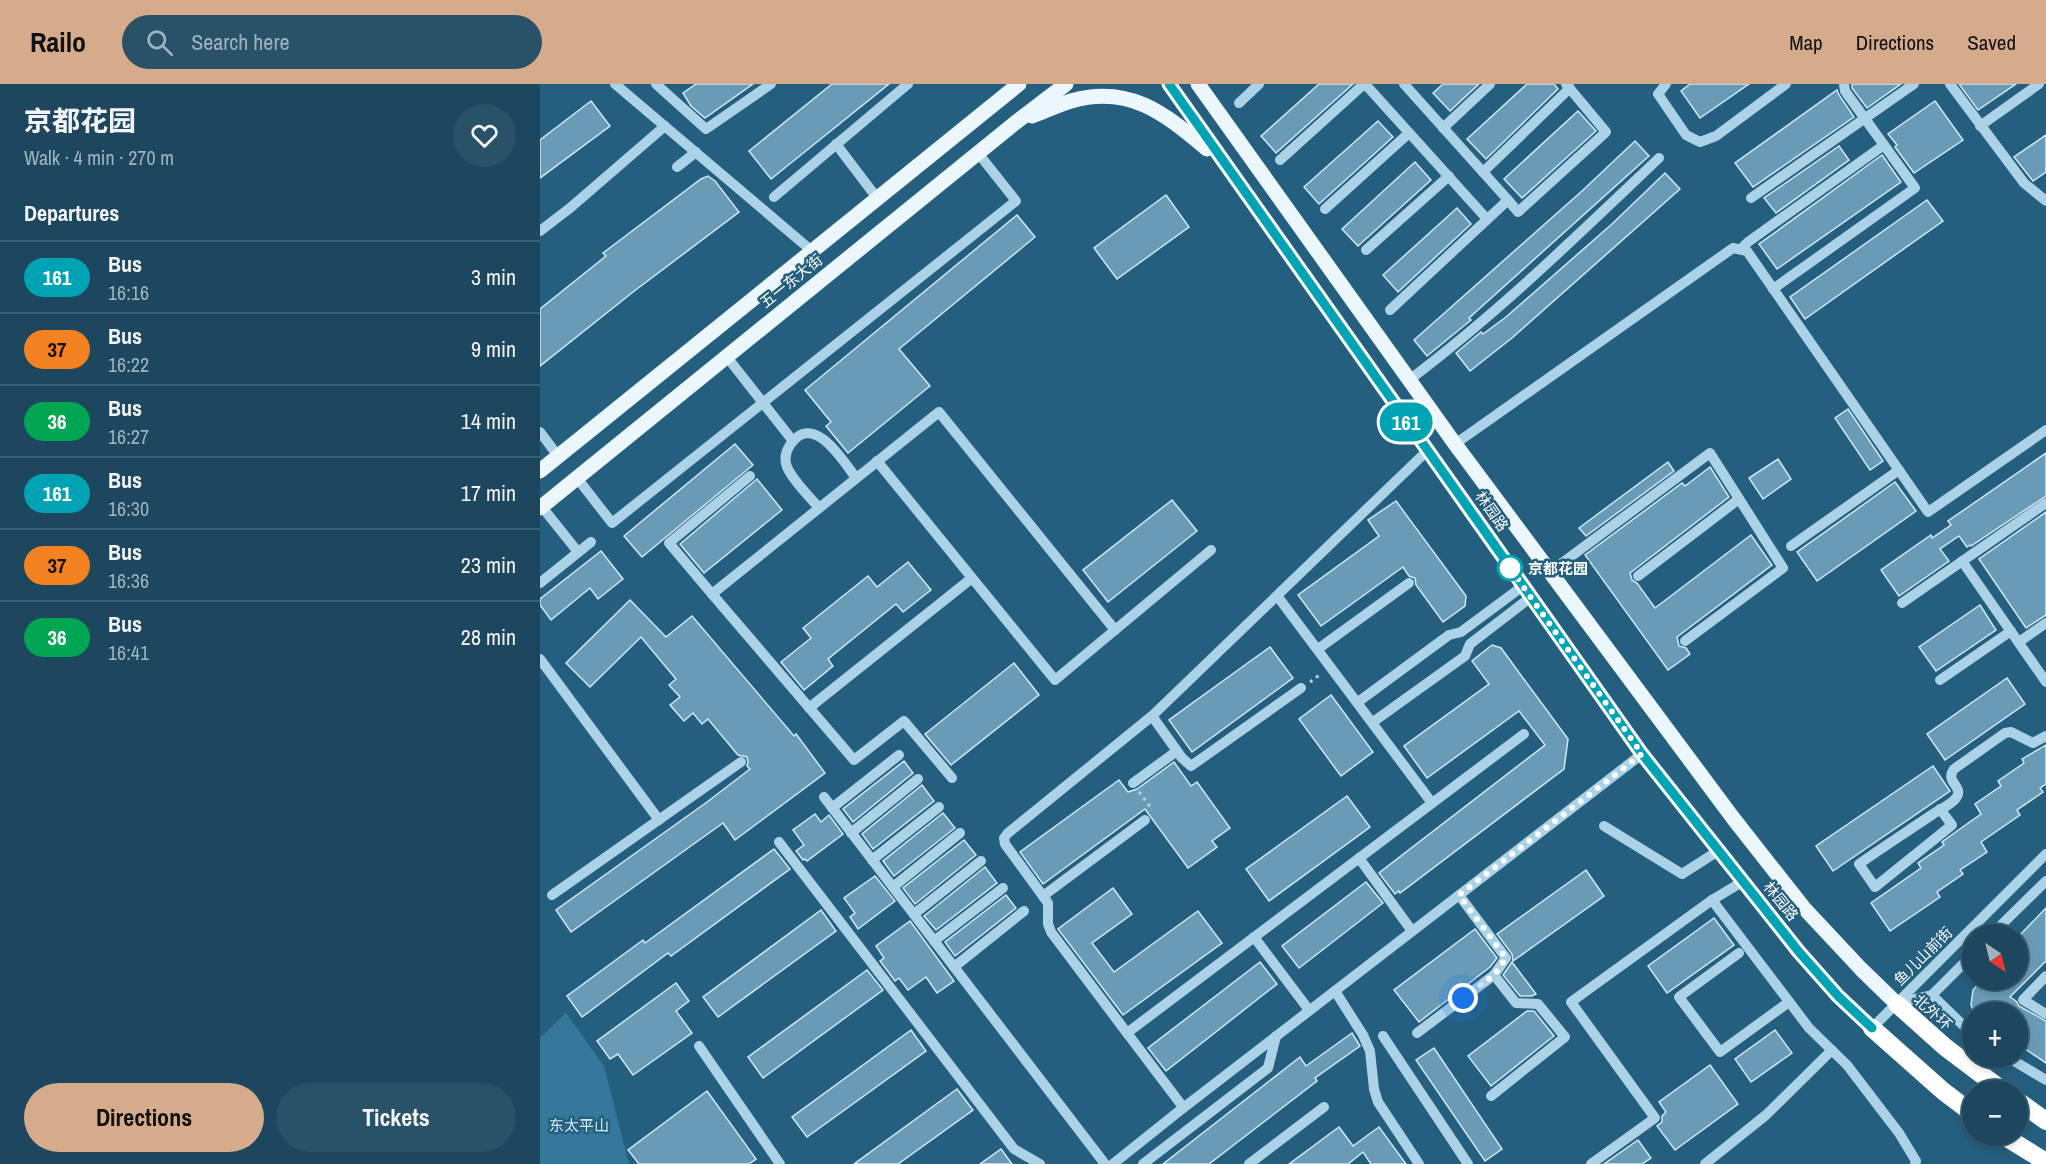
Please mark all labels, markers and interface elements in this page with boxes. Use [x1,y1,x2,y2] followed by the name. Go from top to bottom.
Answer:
[122,15,542,69] search box
[30,23,86,61] text: Railo
[143,26,176,59] icon: search
[191,27,289,57] text: Search here
[1789,28,1823,57] text: Map
[1856,28,1934,57] text: Directions
[1967,28,2016,57] text: Saved
[24,102,136,140] text: 京都花园
[453,104,516,167] button: heart
[24,144,174,171] text: Walk · 4 min · 270 m
[24,198,119,228] text: Departures
[108,249,142,279] text: Bus
[755,249,827,313] street label: 五一东大街
[471,262,516,292] text: 3 min
[43,263,71,292] text: 161
[108,279,149,306] text: 16:16
[108,321,142,351] text: Bus
[471,334,516,364] text: 9 min
[47,335,67,364] text: 37
[108,351,149,378] text: 16:22
[108,393,142,423] text: Bus
[1372,402,1440,442] line badge: 161
[461,406,516,436] text: 14 min
[47,407,67,436] text: 36
[1392,408,1420,437] text: 161
[108,423,149,450] text: 16:27
[108,465,142,495] text: Bus
[461,478,516,508] text: 17 min
[43,479,71,508] text: 161
[1470,487,1514,535] street label: 林园路
[108,495,149,522] text: 16:30
[108,537,142,567] text: Bus
[461,550,516,580] text: 23 min
[47,551,67,580] text: 37
[1497,555,1523,581] marker: 京都花园
[1528,558,1588,579] place label: 京都花园
[108,567,149,594] text: 16:36
[108,609,142,639] text: Bus
[461,622,516,652] text: 28 min
[47,623,67,652] text: 36
[108,639,149,666] text: 16:41
[1759,877,1803,925] street label: 林园路
[1889,922,1957,990] street label: 鱼儿山前街
[1962,924,2028,990] north arrow
[1962,924,2028,1146] map controls
[1448,983,1478,1013] your location
[1909,989,1957,1035] street label: 北外环
[1962,1002,2028,1068] button: +
[1962,1080,2028,1146] button: −
[24,1083,264,1152] button: Directions
[276,1083,516,1152] button: Tickets
[549,1115,609,1136] park label: 东太平山

